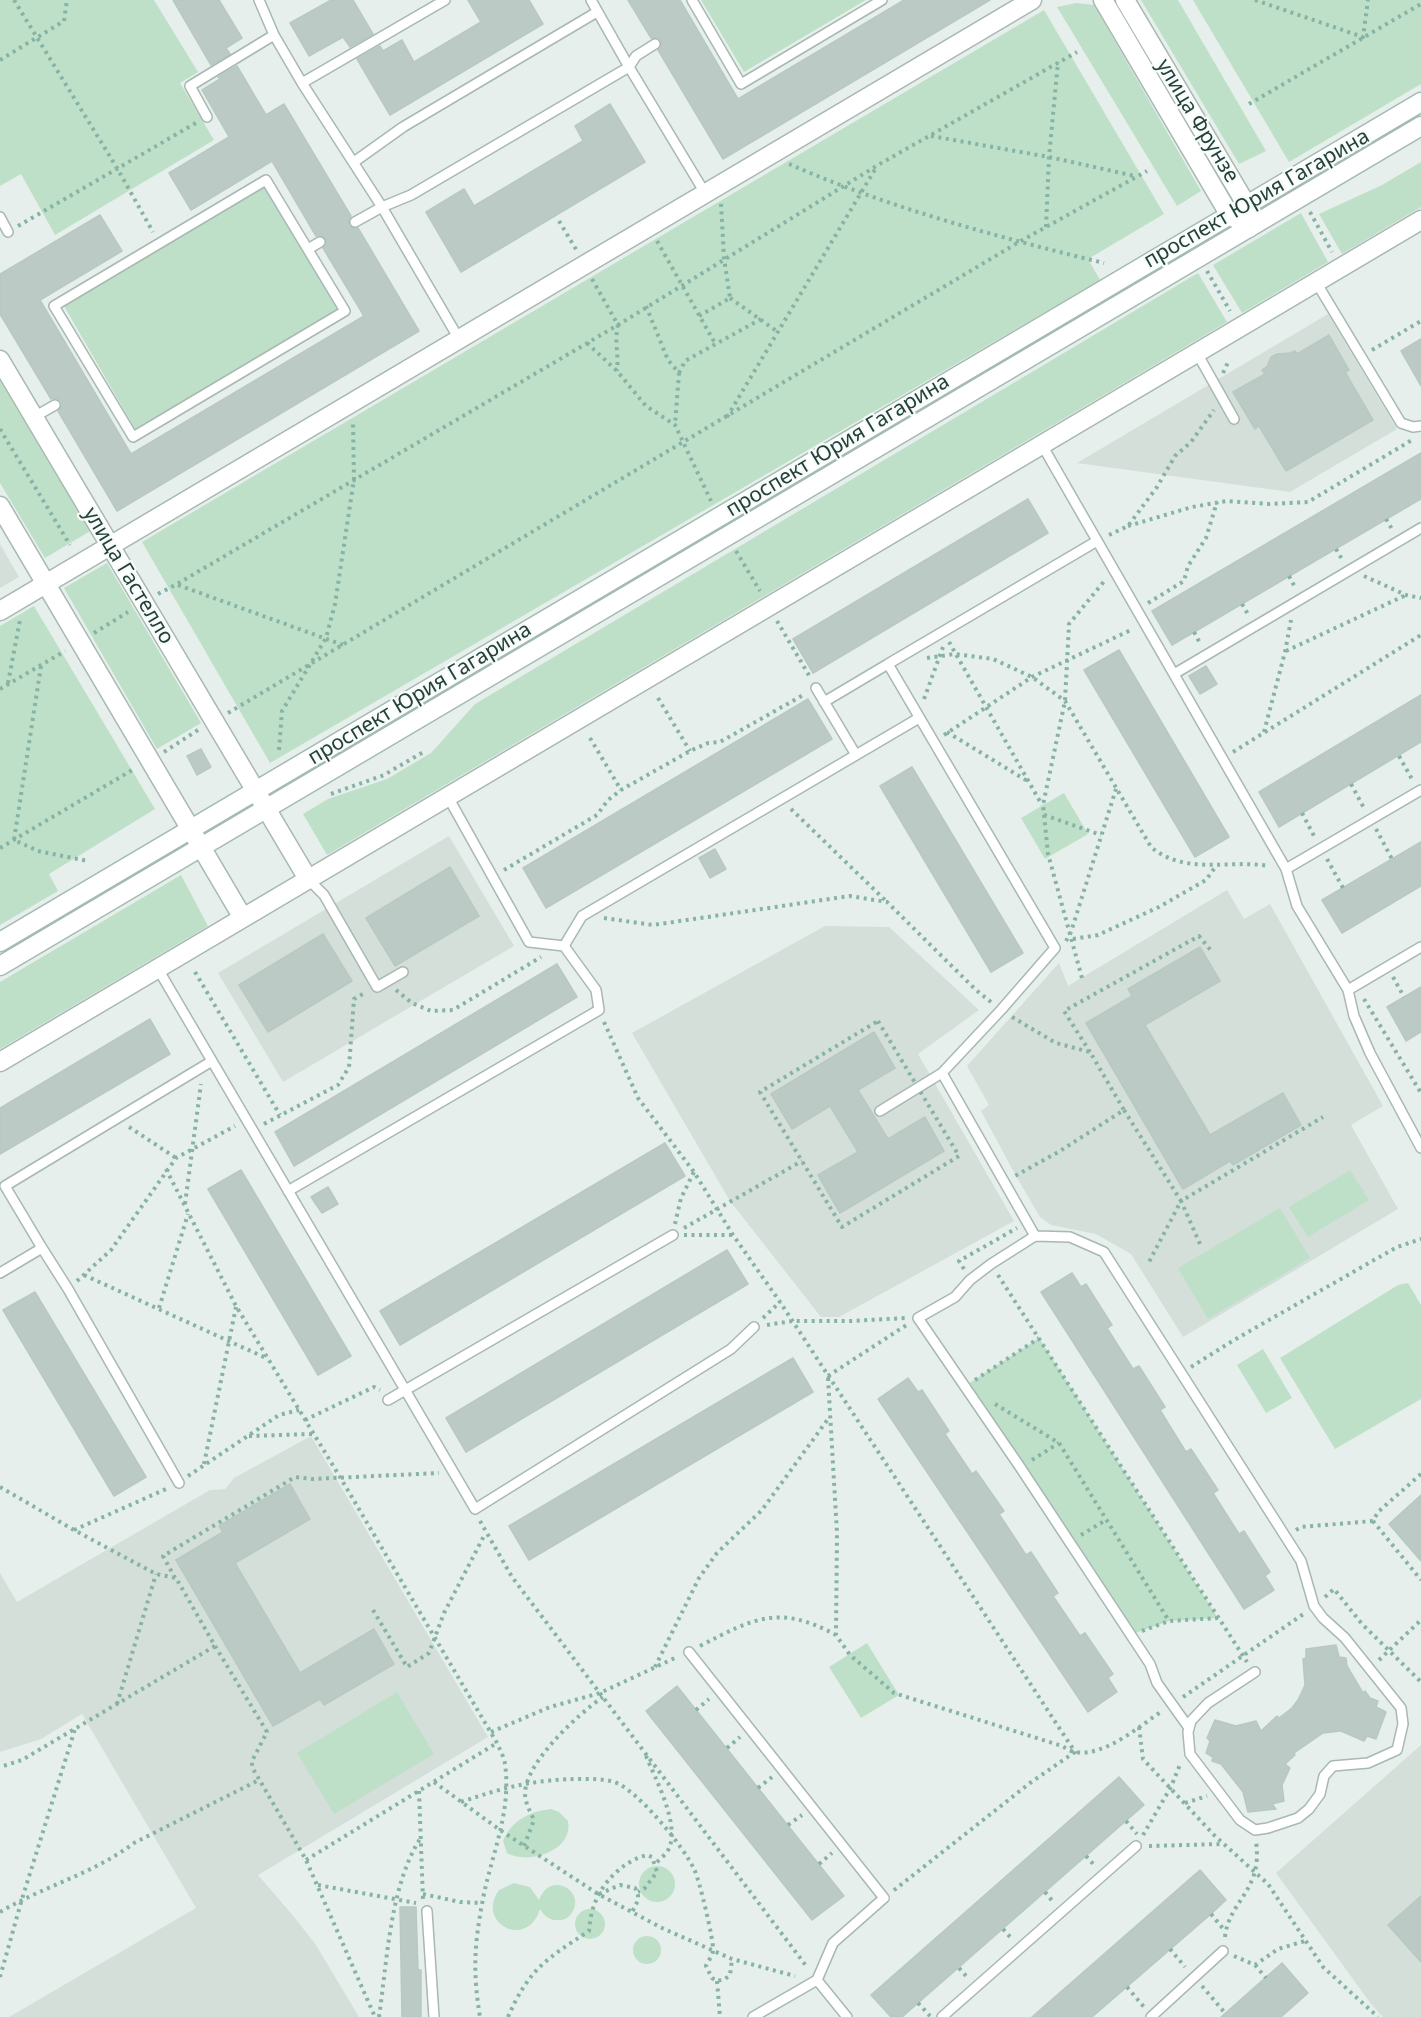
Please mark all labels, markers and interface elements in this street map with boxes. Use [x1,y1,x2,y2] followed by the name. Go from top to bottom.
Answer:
[1150,55,1244,187] street label: улица Фрунзе
[1140,124,1374,274] street label: проспект Юрия Гагарина
[722,369,954,523] street label: проспект Юрия Гагарина
[77,503,179,649] street label: улица Гастелло
[304,617,536,771] street label: проспект Юрия Гагарина

